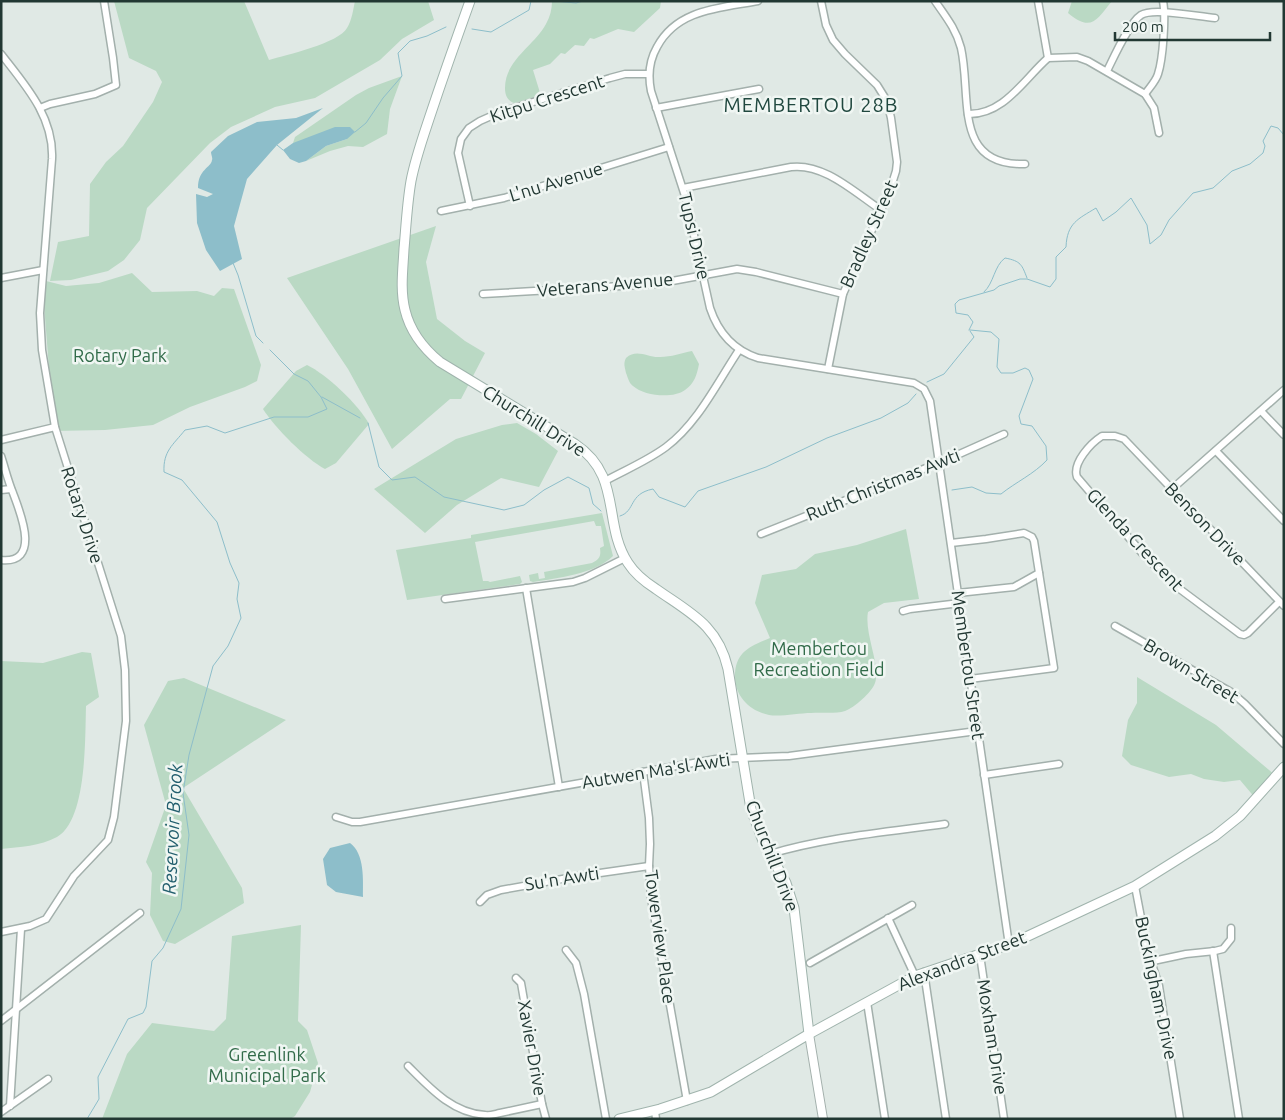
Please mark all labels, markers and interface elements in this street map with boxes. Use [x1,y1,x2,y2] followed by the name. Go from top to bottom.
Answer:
[1115,10,1270,42] scale bar
[1122,18,1164,35] text: 200 m
[487,70,606,126] street label: Kitpu Crescent
[723,93,899,116] district label: MEMBERTOU 28B
[506,157,605,205] street label: L'nu Avenue
[835,177,901,291] street label: Bradley Street
[675,190,715,281] street label: Tupsi Drive
[536,268,674,300] street label: Veterans Avenue
[73,345,167,365] park label: Rotary Park
[479,381,590,460] street label: Churchill Drive
[803,444,962,524] street label: Ruth Christmas Awti
[58,464,108,566] street label: Rotary Drive
[1161,478,1250,569] street label: Benson Drive
[1083,484,1188,594] street label: Glenda Crescent
[949,589,989,741] street label: Membertou Street
[1140,634,1243,706] street label: Brown Street
[754,638,884,679] park label: Membertou Recreation Field
[580,748,731,792] street label: Autwen Ma'sl Awti
[158,763,186,895] water label: Reservoir Brook
[743,797,803,914] street label: Churchill Drive
[523,862,601,894] street label: Su'n Awti
[642,869,680,1005] street label: Towerview Place
[1132,914,1182,1061] street label: Buckingham Drive
[895,926,1029,994] street label: Alexandra Street
[974,978,1012,1096] street label: Moxham Drive
[515,998,551,1097] street label: Xavier Drive
[208,1044,326,1085] park label: Greenlink Municipal Park

